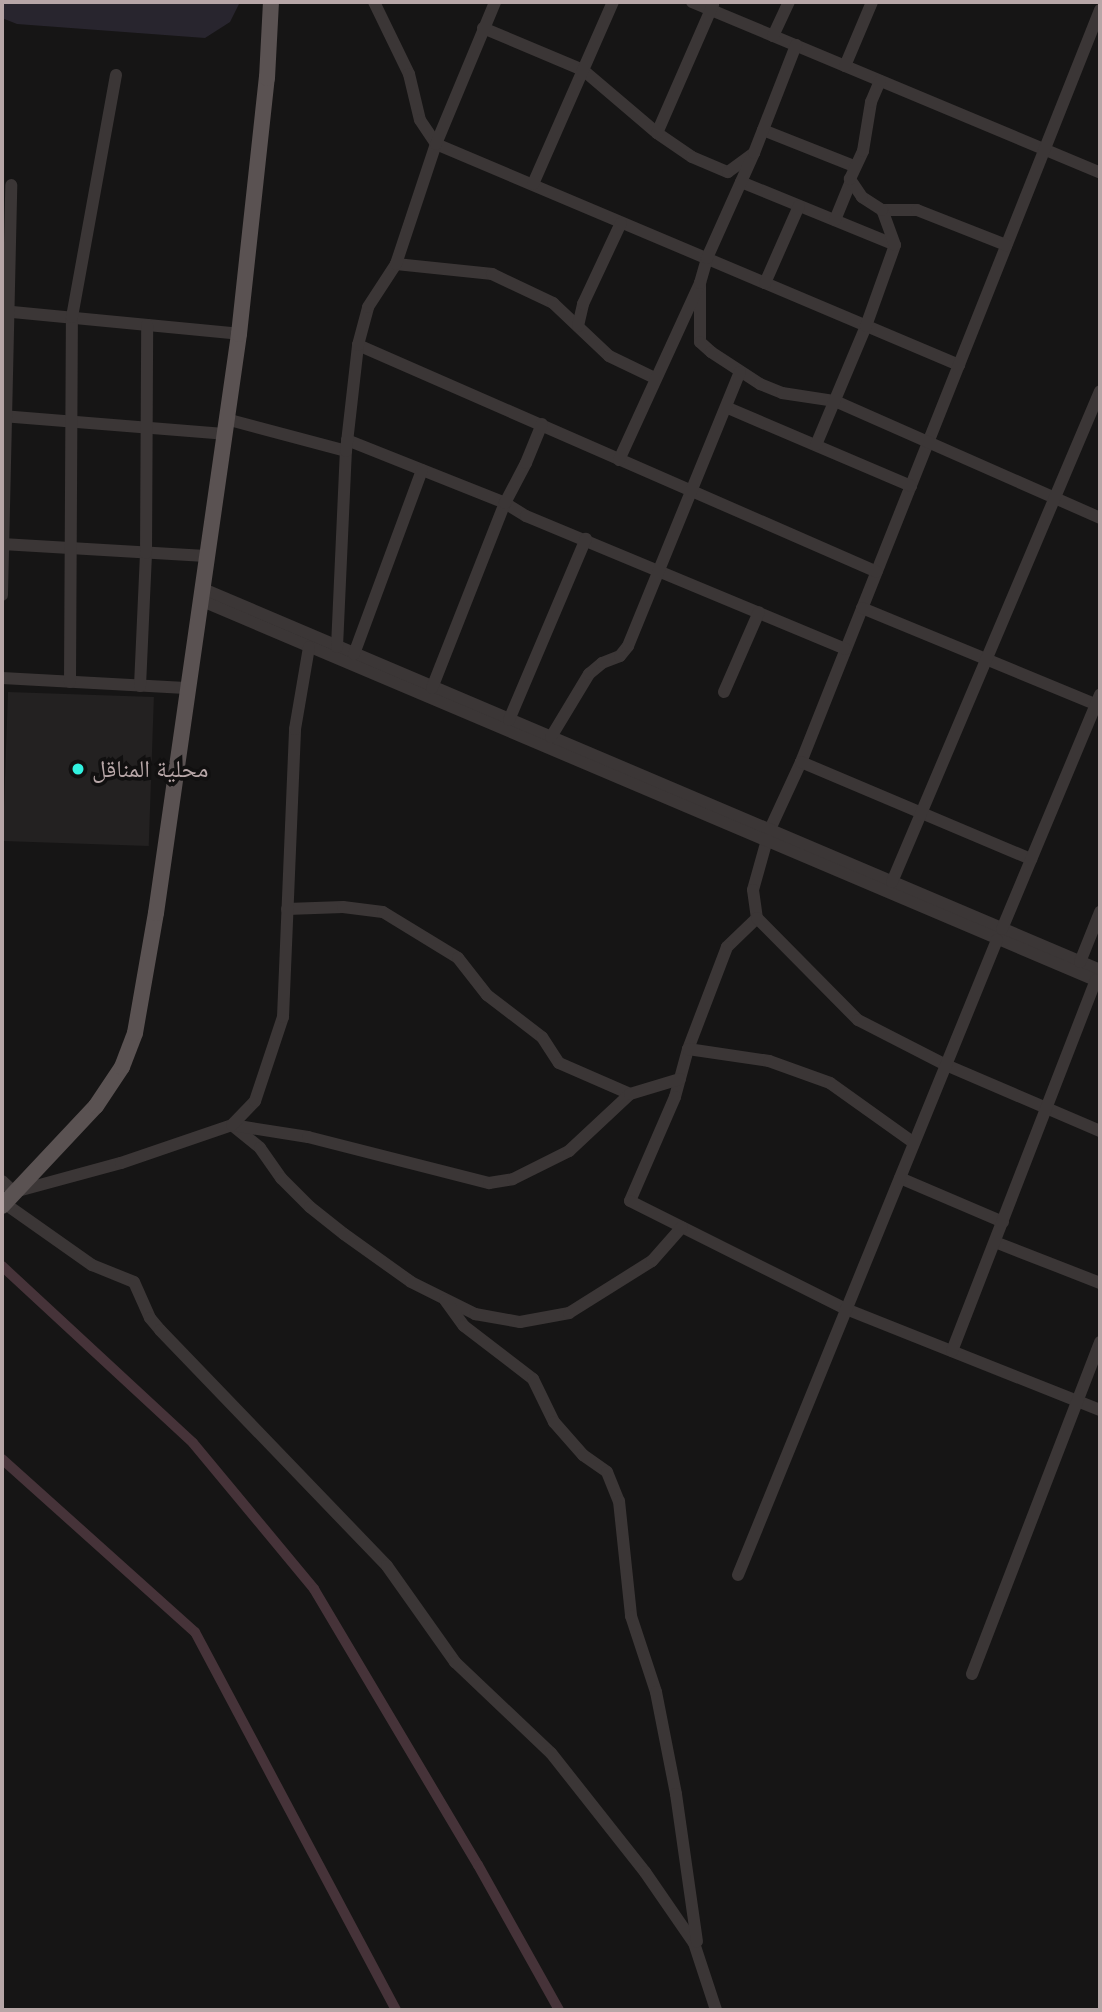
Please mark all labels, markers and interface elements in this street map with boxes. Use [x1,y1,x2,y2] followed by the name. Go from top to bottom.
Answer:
[92,755,209,783] place label: محلية المناقل
[70,761,86,777] marker: محلية المناقل

